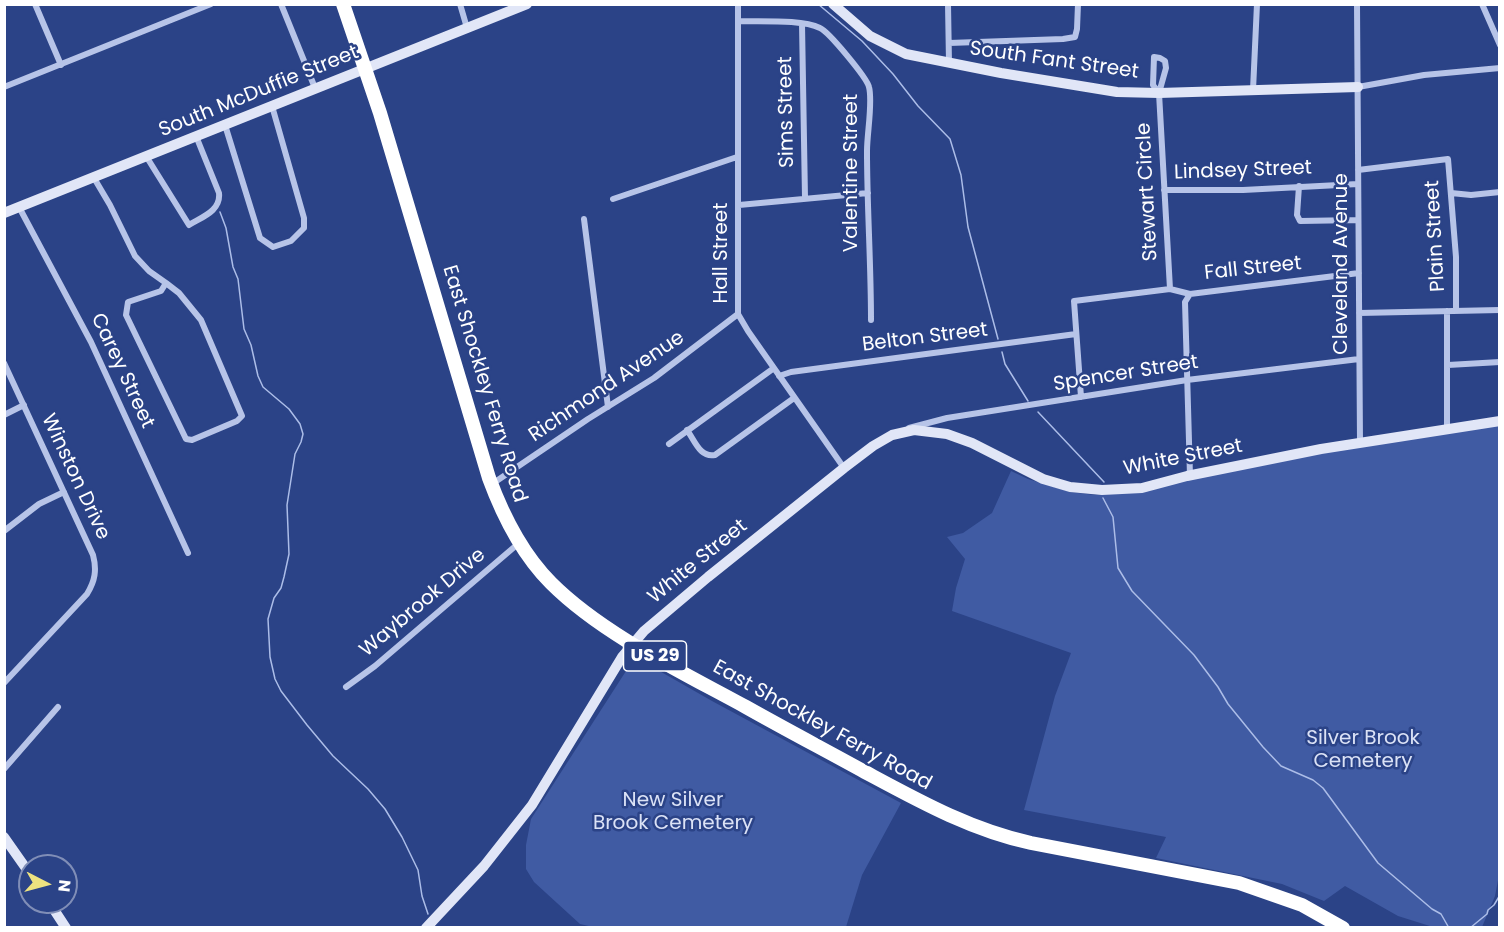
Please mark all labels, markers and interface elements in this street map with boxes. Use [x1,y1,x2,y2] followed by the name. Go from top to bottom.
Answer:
[968,37,1140,85] street label: South Fant Street
[156,41,362,143] street label: South McDuffie Street
[774,56,800,168] street label: Sims Street
[840,94,864,252] street label: Valentine Street
[1132,122,1164,262] street label: Stewart Circle
[1174,157,1312,185] street label: Lindsey Street
[1330,173,1354,355] street label: Cleveland Avenue
[1421,180,1451,292] street label: Plain Street
[710,202,734,304] street label: Hall Street
[1203,252,1303,286] street label: Fall Street
[436,263,532,505] street label: East Shockley Ferry Road
[85,310,159,432] street label: Carey Street
[861,318,989,358] street label: Belton Street
[525,326,689,448] street label: Richmond Avenue
[1052,351,1200,397] street label: Spencer Street
[35,410,115,544] street label: Winston Drive
[1121,435,1245,481] street label: White Street
[644,515,752,609] street label: White Street
[355,543,491,663] street label: Waybrook Drive
[624,641,686,671] road number: US 29
[708,656,936,796] street label: East Shockley Ferry Road
[1306,727,1420,774] park label: Silver Brook Cemetery
[593,789,753,836] park label: New Silver Brook Cemetery
[18,854,78,914] north arrow
[52,879,76,893] text: N

